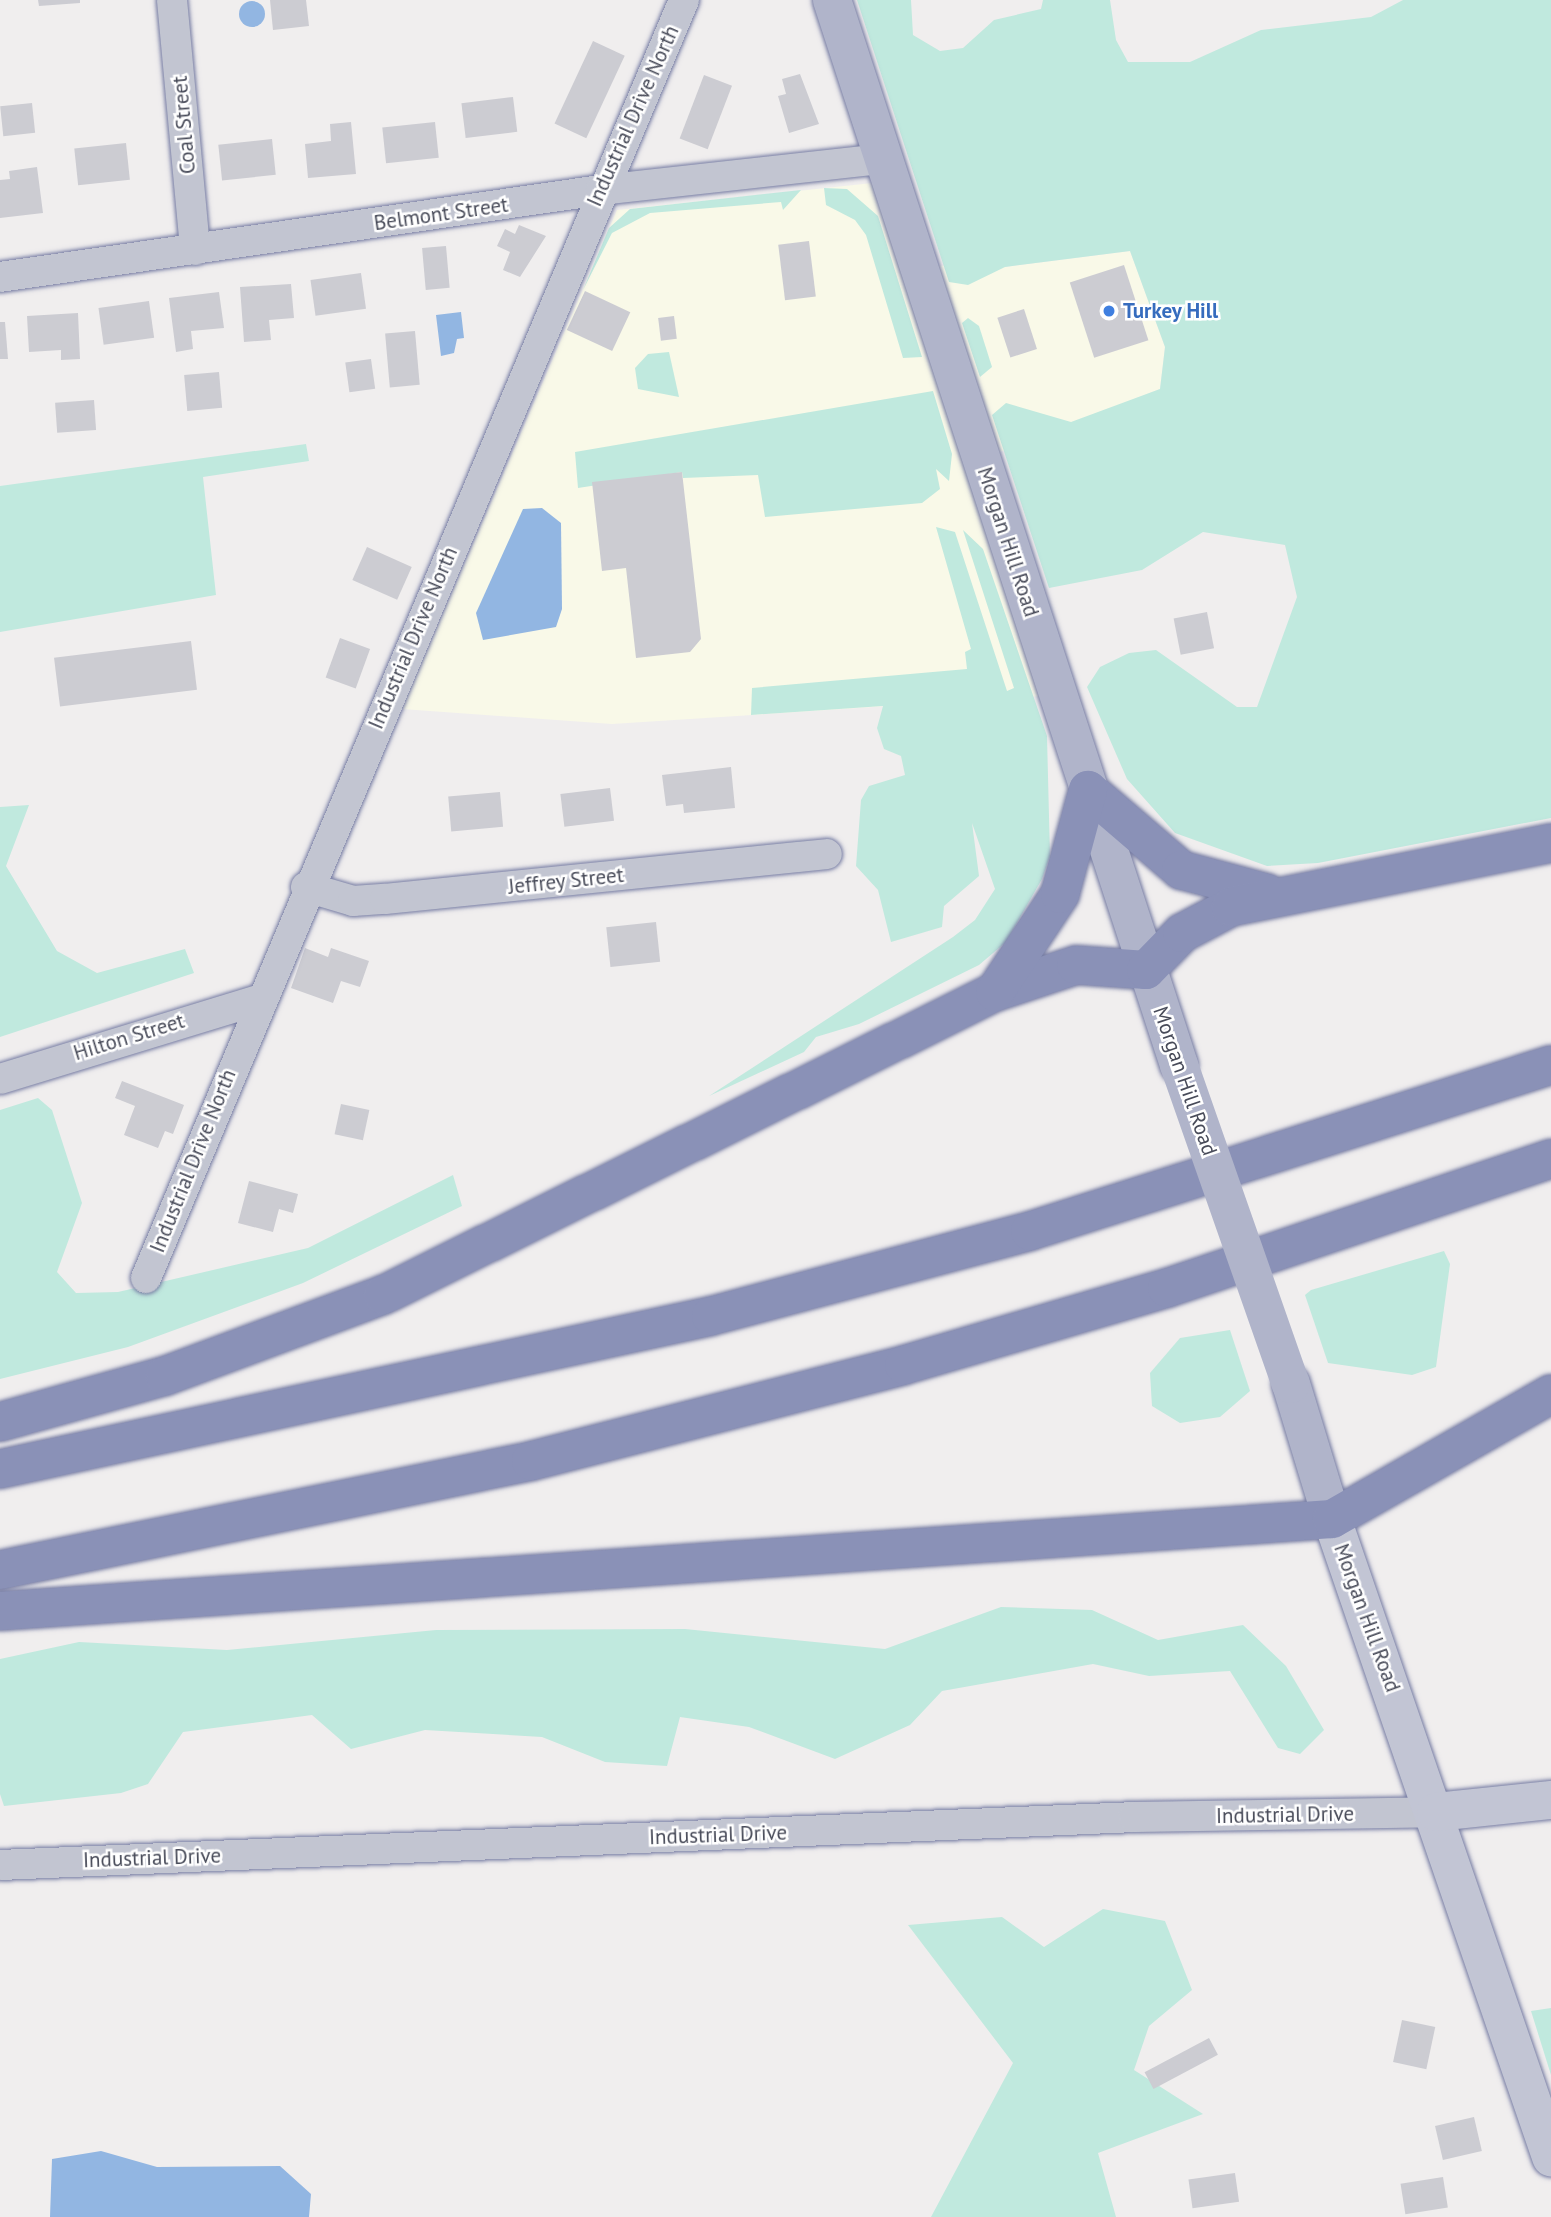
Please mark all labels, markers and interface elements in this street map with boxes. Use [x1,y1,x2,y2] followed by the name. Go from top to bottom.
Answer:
[582,22,684,210] street label: Industrial Drive North
[167,75,201,175] street label: Coal Street
[372,192,510,236] street label: Belmont Street
[1123,298,1219,324] place label: Turkey Hill
[1101,303,1117,319] marker: Turkey Hill
[972,464,1044,620] street label: Morgan Hill Road
[363,543,463,733] street label: Industrial Drive North
[507,862,625,900] street label: Jeffrey Street
[1148,1003,1222,1159] street label: Morgan Hill Road
[70,1008,188,1066] street label: Hilton Street
[145,1066,241,1256] street label: Industrial Drive North
[1329,1540,1405,1696] street label: Morgan Hill Road
[1216,1801,1354,1829] street label: Industrial Drive
[649,1820,787,1850] street label: Industrial Drive
[83,1843,221,1873] street label: Industrial Drive

